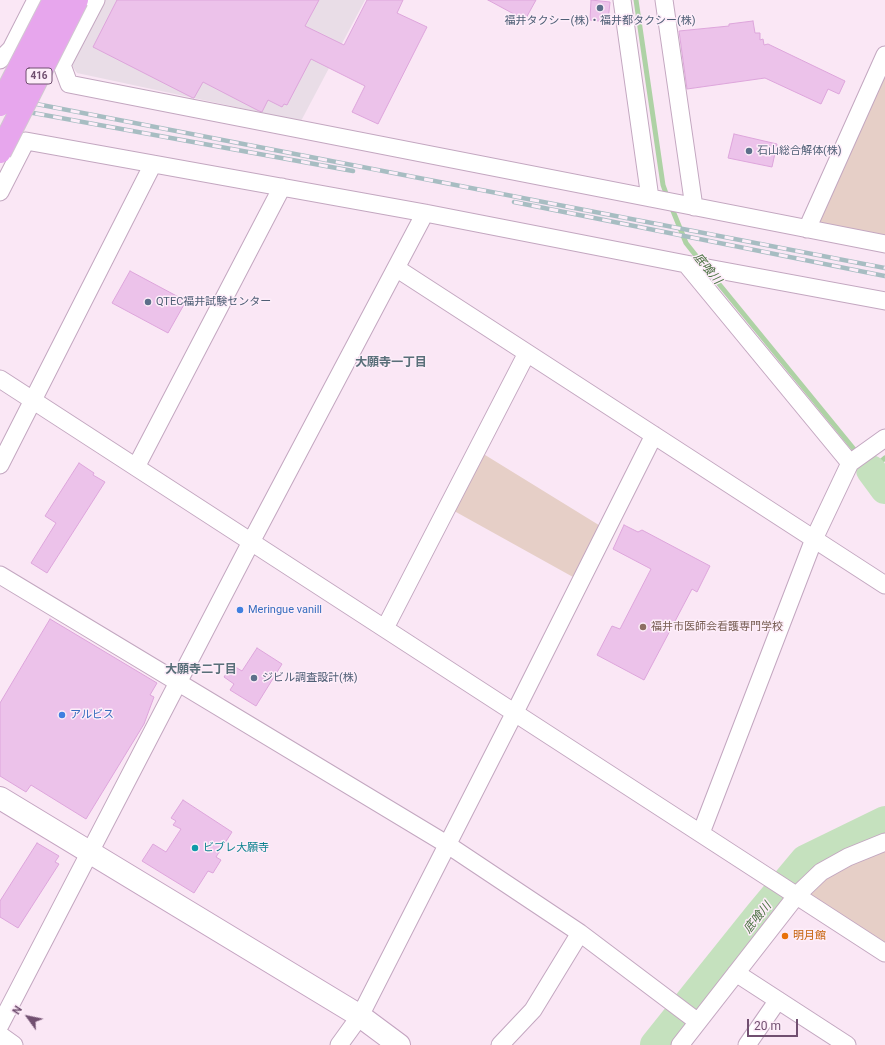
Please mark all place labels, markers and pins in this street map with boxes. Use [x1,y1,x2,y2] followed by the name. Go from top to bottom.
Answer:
[595,3,605,13] marker: 福井タクシー(株)・福井都タクシー(株)
[504,14,696,28] place label: 福井タクシー(株)・福井都タクシー(株)
[757,144,842,158] place label: 石山総合解体(株)
[744,146,754,156] marker: 石山総合解体(株)
[156,295,271,309] place label: QTEC福井試験センター
[143,297,153,307] marker: QTEC福井試験センター
[248,603,322,617] place label: Meringue vanill
[235,605,245,615] marker: Meringue vanill
[651,620,783,634] place label: 福井市医師会看護専門学校
[638,622,648,632] marker: 福井市医師会看護専門学校
[262,671,358,685] place label: ジビル調査設計(株)
[249,673,259,683] marker: ジビル調査設計(株)
[70,708,114,722] place label: アルビス
[57,710,67,720] marker: アルビス
[203,841,269,855] place label: ビブレ大願寺
[190,843,200,853] marker: ビブレ大願寺
[793,929,826,943] place label: 明月館
[780,931,790,941] marker: 明月館

